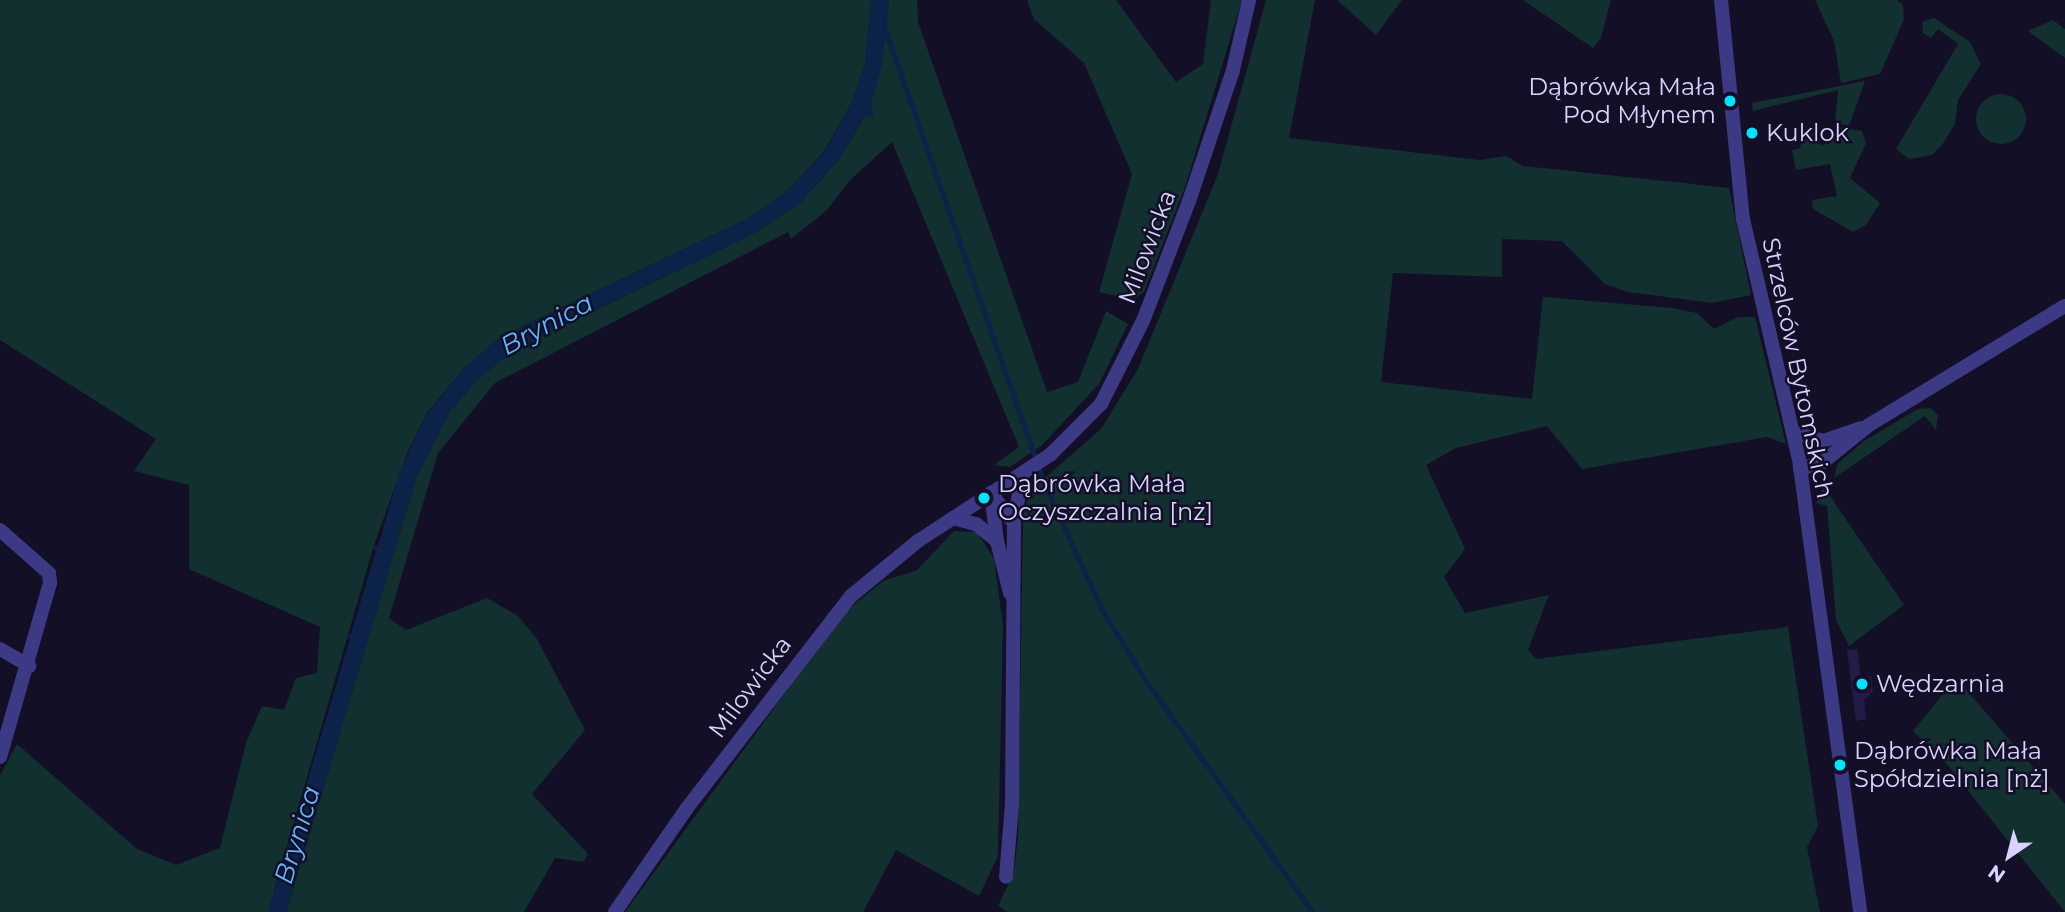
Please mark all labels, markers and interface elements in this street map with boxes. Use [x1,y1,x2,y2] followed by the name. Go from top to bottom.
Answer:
[1528,73,1716,129] place label: Dąbrówka Mała Pod Młynem
[1722,93,1738,109] marker: Dąbrówka Mała Pod Młynem
[1766,119,1849,147] place label: Kuklok
[1744,125,1760,141] marker: Kuklok
[1112,186,1182,308] street label: Milowicka
[1756,235,1840,501] street label: Strzelców Bytomskich
[495,288,599,362] water label: Brynica
[998,470,1213,526] place label: Dąbrówka Mała Oczyszczalnia [nż]
[976,490,992,506] marker: Dąbrówka Mała Oczyszczalnia [nż]
[702,631,798,743] street label: Milowicka
[1876,670,2005,698] place label: Wędzarnia
[1854,676,1870,692] marker: Wędzarnia
[1854,737,2050,793] place label: Dąbrówka Mała Spółdzielnia [nż]
[1832,757,1848,773] marker: Dąbrówka Mała Spółdzielnia [nż]
[268,782,328,888] water label: Brynica
[1974,821,2044,891] north arrow
[1984,860,2010,887] text: N

